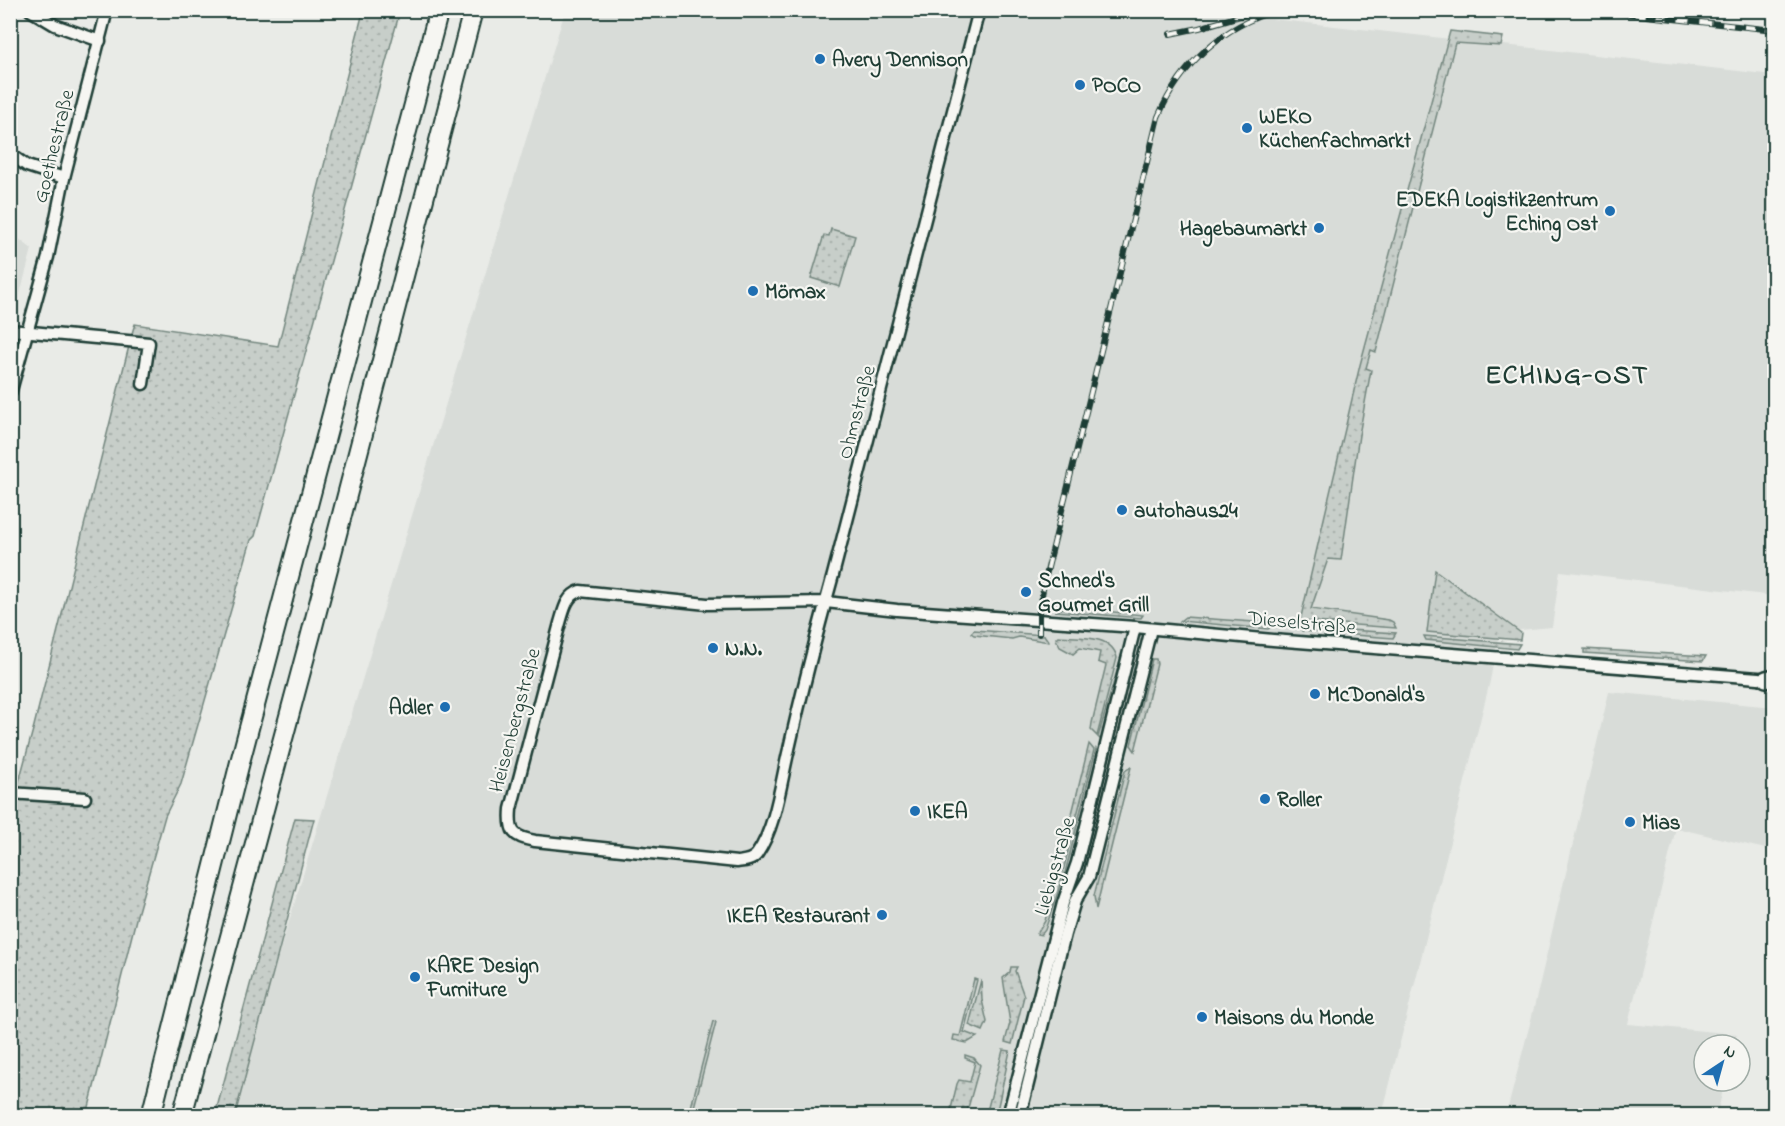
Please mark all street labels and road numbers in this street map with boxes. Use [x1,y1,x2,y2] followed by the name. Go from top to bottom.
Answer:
[26,86,84,206] street label: Goethestraße
[831,362,885,463] street label: Ohmstraße
[1246,604,1358,644] street label: Dieselstraße
[482,644,552,797] street label: Heisenbergstraße
[1028,813,1086,920] street label: Liebigstraße

